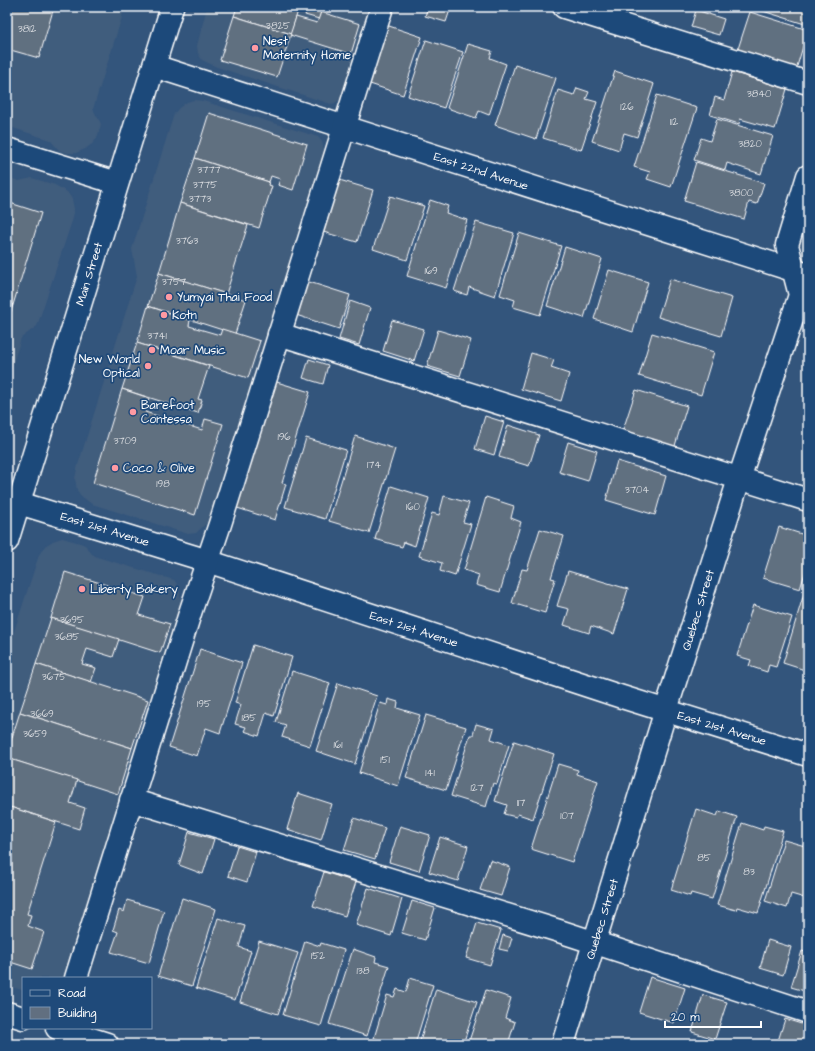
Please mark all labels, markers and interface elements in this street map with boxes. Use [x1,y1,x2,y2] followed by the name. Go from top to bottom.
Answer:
[266,19,290,33] house number: 3825
[18,22,37,36] house number: 3812
[263,33,351,65] place label: Nest Maternity Home
[250,43,260,53] marker: Nest Maternity Home
[747,87,771,101] house number: 3840
[620,100,634,114] house number: 126
[670,115,678,129] house number: 112
[738,137,762,151] house number: 3820
[431,148,531,195] street label: East 22nd Avenue
[197,163,221,177] house number: 3777
[193,178,217,192] house number: 3775
[729,186,753,200] house number: 3800
[189,192,211,206] house number: 3773
[176,234,198,248] house number: 3763
[72,240,107,308] street label: Main Street
[424,264,438,278] house number: 169
[162,275,186,289] house number: 3757
[177,289,272,307] place label: Yumyai Thai Food
[164,292,174,302] marker: Yumyai Thai Food
[172,307,197,324] place label: Kotn
[159,310,169,320] marker: Kotn
[147,329,167,343] house number: 3741
[160,342,226,359] place label: Moar Music
[147,345,157,355] marker: Moar Music
[79,351,140,382] place label: New World Optical
[143,361,153,371] marker: New World Optical
[141,397,194,428] place label: Barefoot Contessa
[128,407,138,417] marker: Barefoot Contessa
[277,430,291,444] house number: 196
[113,434,137,448] house number: 3709
[367,458,381,472] house number: 174
[123,460,195,477] place label: Coco & Olive
[110,463,120,473] marker: Coco & Olive
[156,477,170,491] house number: 198
[625,483,649,497] house number: 3704
[406,500,420,514] house number: 160
[58,508,152,551] street label: East 21st Avenue
[678,567,719,653] street label: Quebec Street
[90,581,178,599] place label: Liberty Bakery
[77,584,87,594] marker: Liberty Bakery
[367,607,461,652] street label: East 21st Avenue
[60,613,84,627] house number: 3695
[55,630,79,644] house number: 3685
[42,670,66,684] house number: 3675
[197,697,211,711] house number: 195
[30,707,54,721] house number: 3669
[675,707,769,750] street label: East 21st Avenue
[242,711,256,725] house number: 185
[23,727,47,741] house number: 3659
[334,738,343,752] house number: 161
[380,753,391,767] house number: 151
[425,766,435,780] house number: 141
[470,781,484,795] house number: 127
[517,796,525,810] house number: 117
[560,809,574,823] house number: 107
[697,851,711,865] house number: 85
[743,865,755,879] house number: 83
[582,876,623,962] street label: Quebec Street
[311,949,325,963] house number: 152
[357,964,370,978] house number: 138
[22,977,152,1029] legend
[58,985,86,1002] text: Road
[665,1003,761,1029] scale bar
[58,1005,96,1023] text: Building
[671,1009,700,1026] text: 20 m

